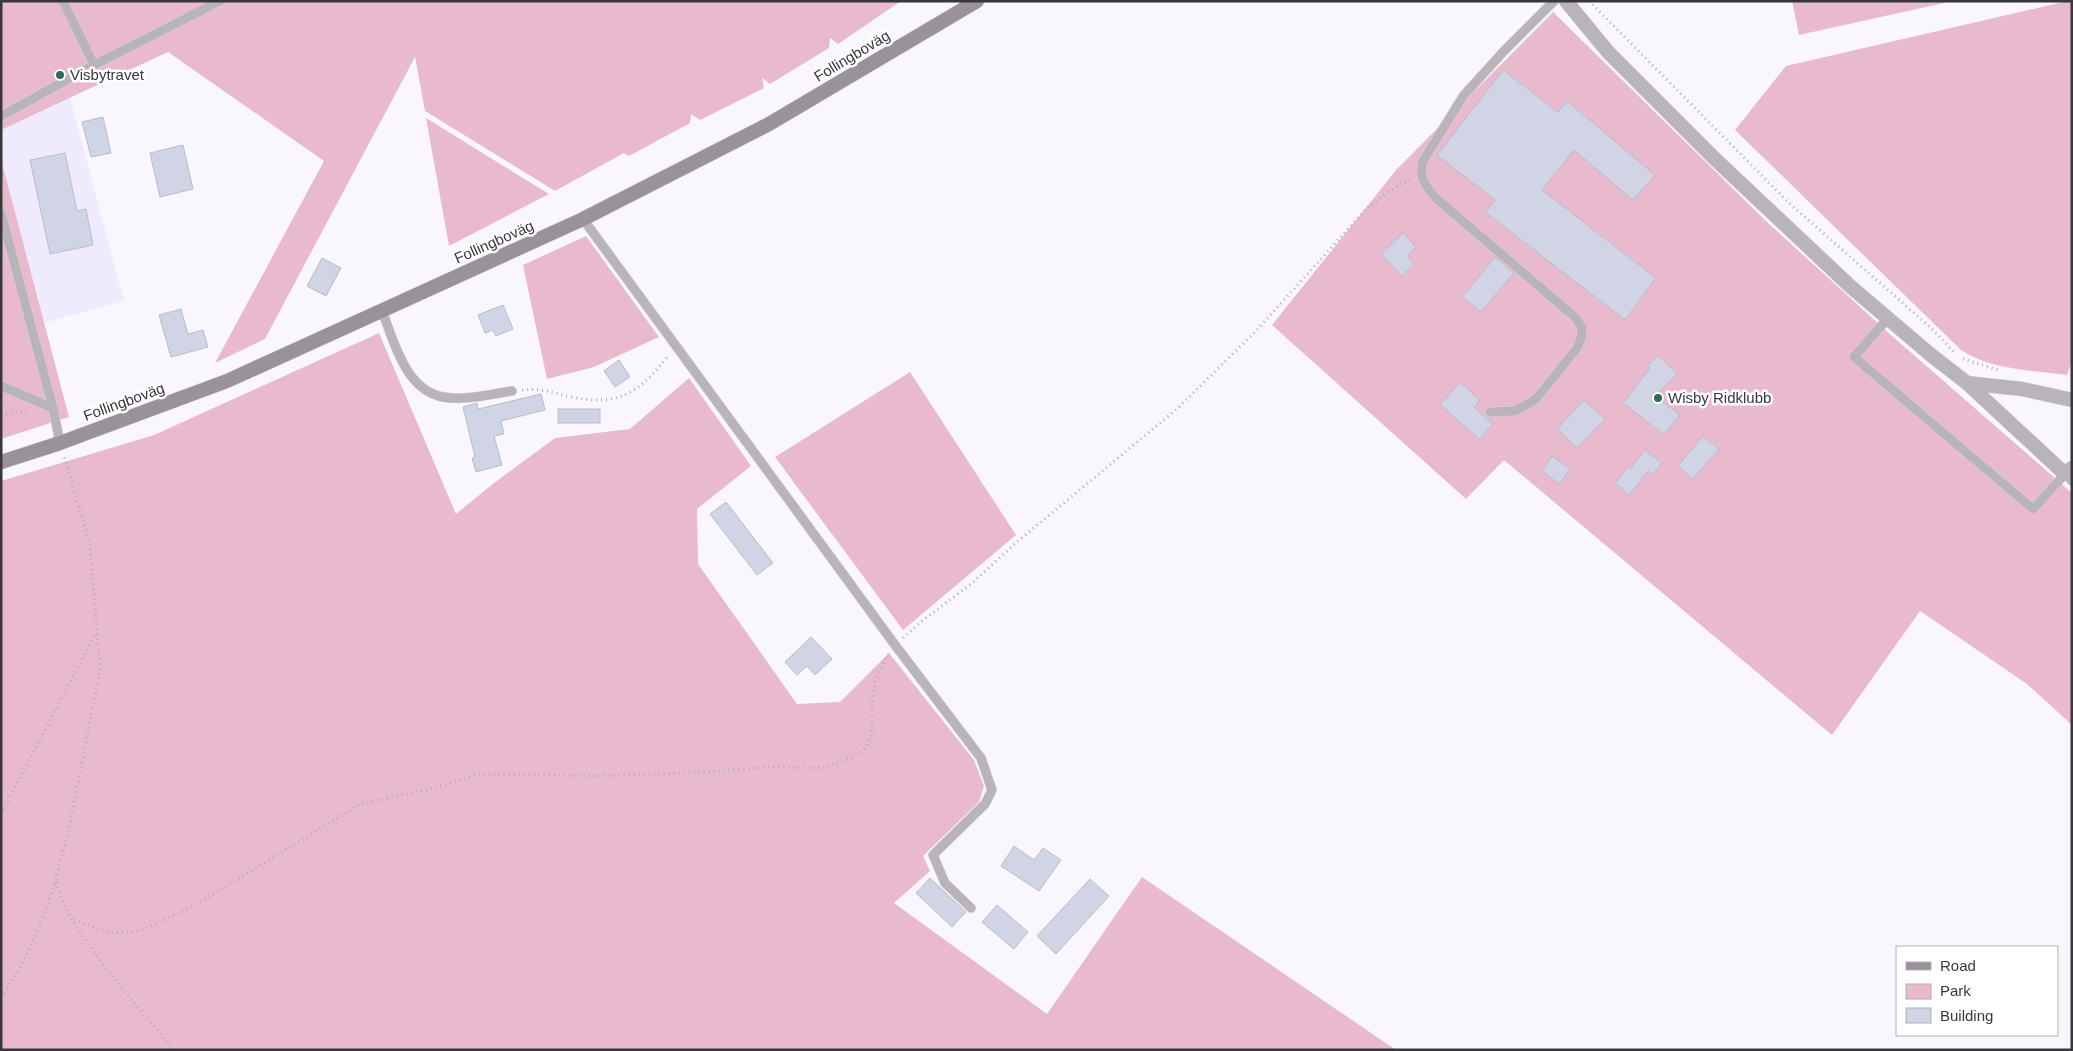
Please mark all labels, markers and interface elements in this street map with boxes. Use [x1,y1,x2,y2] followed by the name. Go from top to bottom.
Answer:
[811,26,893,85] street label: Follingboväg
[70,66,145,83] place label: Visbytravet
[54,69,66,81] marker: Visbytravet
[451,216,536,267] street label: Follingboväg
[81,379,167,424] street label: Follingboväg
[1668,389,1771,406] place label: Wisby Ridklubb
[1652,392,1664,404] marker: Wisby Ridklubb
[1896,946,2058,1036] legend
[1940,957,1976,974] text: Road
[1940,982,1971,999] text: Park
[1940,1007,1993,1024] text: Building

